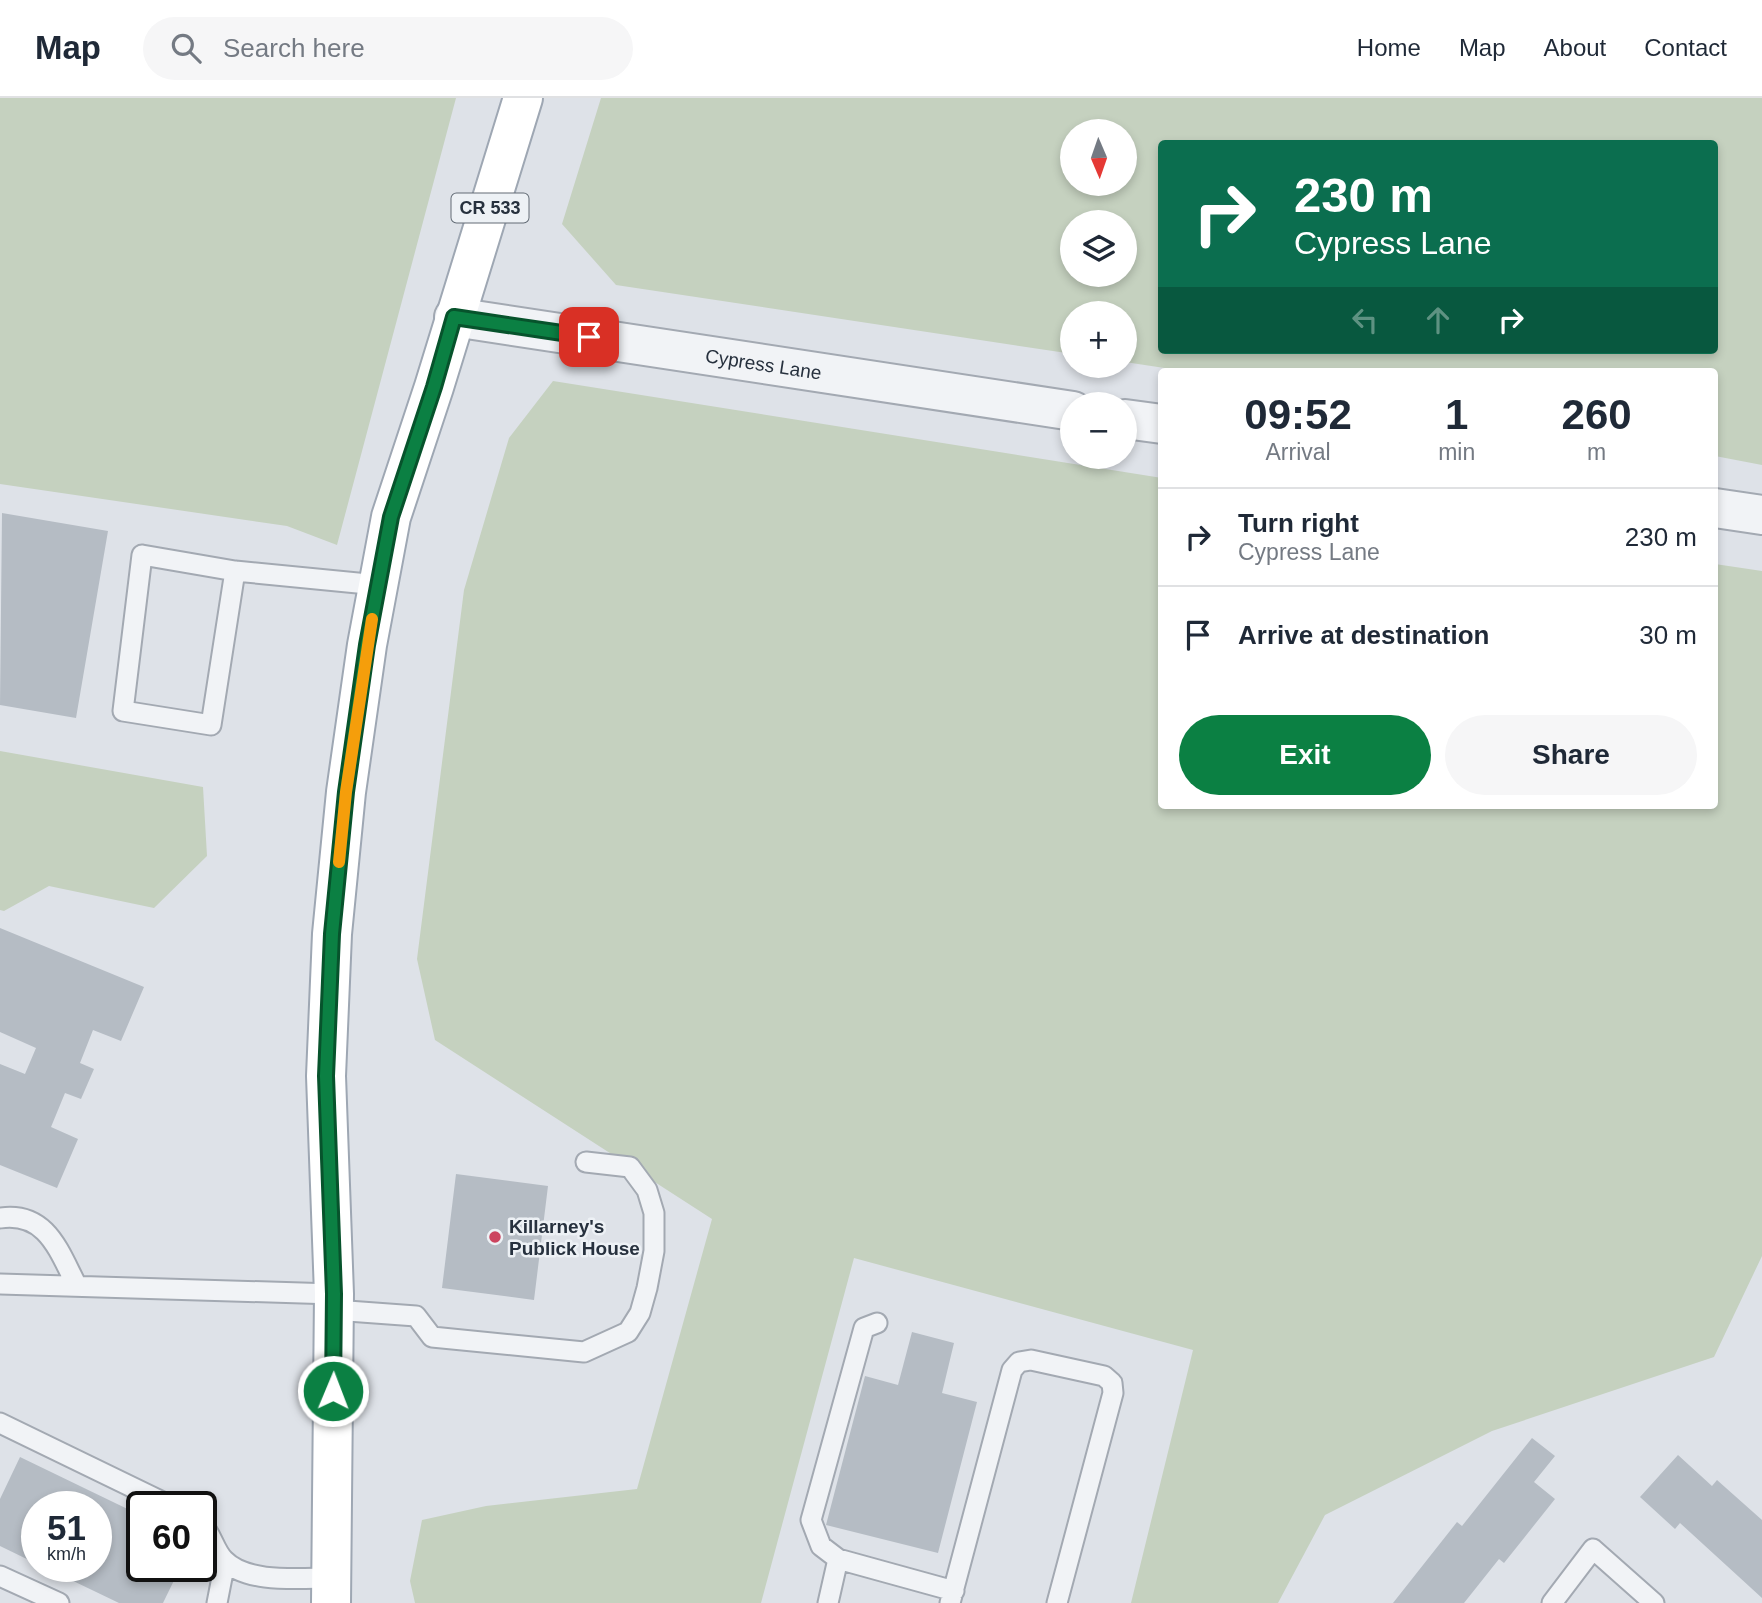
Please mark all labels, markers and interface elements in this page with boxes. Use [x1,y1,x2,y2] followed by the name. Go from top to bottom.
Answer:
[143,17,633,80] search box
[35,29,101,66] text: Map
[167,29,205,67] icon: search
[223,33,365,63] text: Search here
[1357,34,1421,61] text: Home
[1459,34,1506,61] text: Map
[1544,34,1606,61] text: About
[1644,34,1727,61] text: Contact
[1060,119,1138,196] north arrow
[1060,119,1137,469] map controls
[1179,168,1270,259] icon: right
[1294,168,1433,222] text: 230 m
[452,194,528,222] road number: CR 533
[1060,210,1137,287] button: layers
[1294,225,1491,261] text: Cypress Lane
[1060,301,1137,378] button: +
[1346,301,1384,339] icon: left
[1419,301,1457,339] icon: ahead
[1492,301,1530,339] icon: right
[559,307,619,367] pin
[570,318,608,356] icon: arrive
[704,345,823,383] street label: Cypress Lane
[1244,391,1352,438] text: 09:52
[1445,391,1468,438] text: 1
[1562,391,1632,438] text: 260
[1060,392,1137,469] button: −
[1265,439,1331,465] text: Arrival
[1438,439,1475,465] text: min
[1587,439,1606,465] text: m
[1238,508,1359,538] text: Turn right
[1179,518,1217,556] icon: right
[1625,522,1697,552] text: 230 m
[1238,539,1380,565] text: Cypress Lane
[1179,616,1217,654] icon: arrive
[1238,620,1489,650] text: Arrive at destination
[1639,620,1697,650] text: 30 m
[1179,715,1431,795] button: Exit
[1445,715,1697,795] button: Share
[509,1216,640,1259] place label: Killarney's Publick House
[487,1229,503,1245] marker: Killarney's Publick House
[296,1354,370,1428] position arrow
[126,1491,217,1582] speed limit sign: 60
[47,1508,86,1547] text: 51
[47,1544,86,1564] text: km/h

